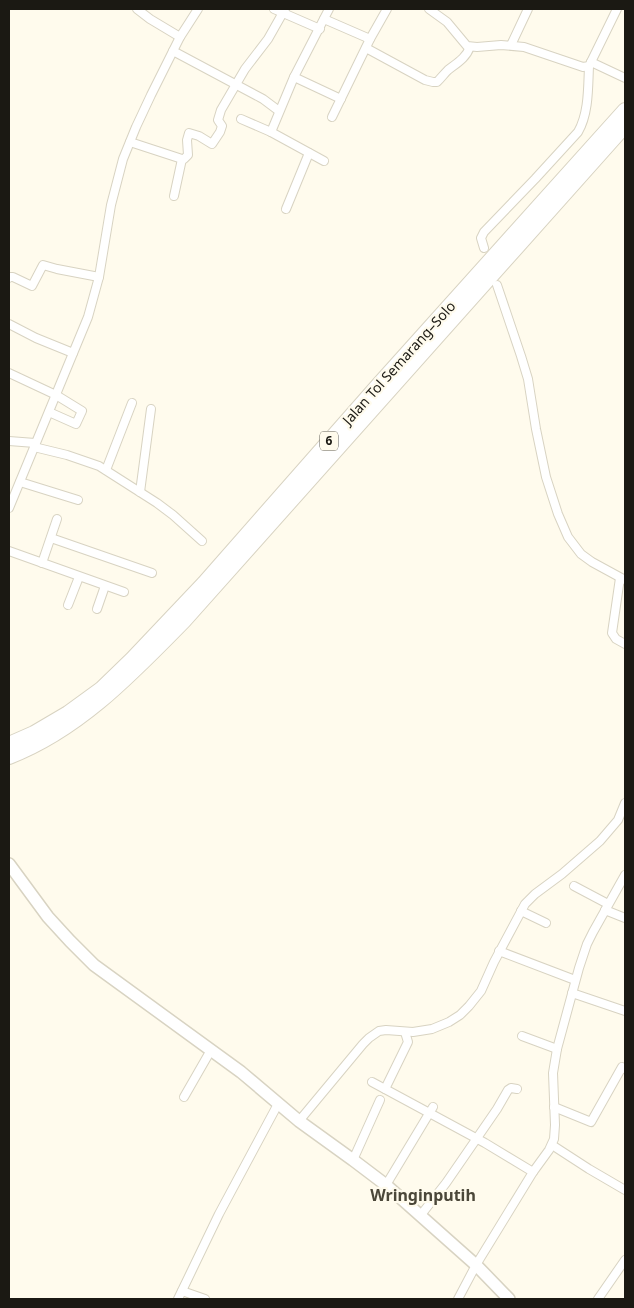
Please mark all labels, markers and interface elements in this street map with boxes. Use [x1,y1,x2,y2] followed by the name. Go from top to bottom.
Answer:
[337,297,459,430] street label: Jalan Tol Semarang–Solo
[320,432,338,451] road number: 6
[370,1184,476,1206] district label: Wringinputih

